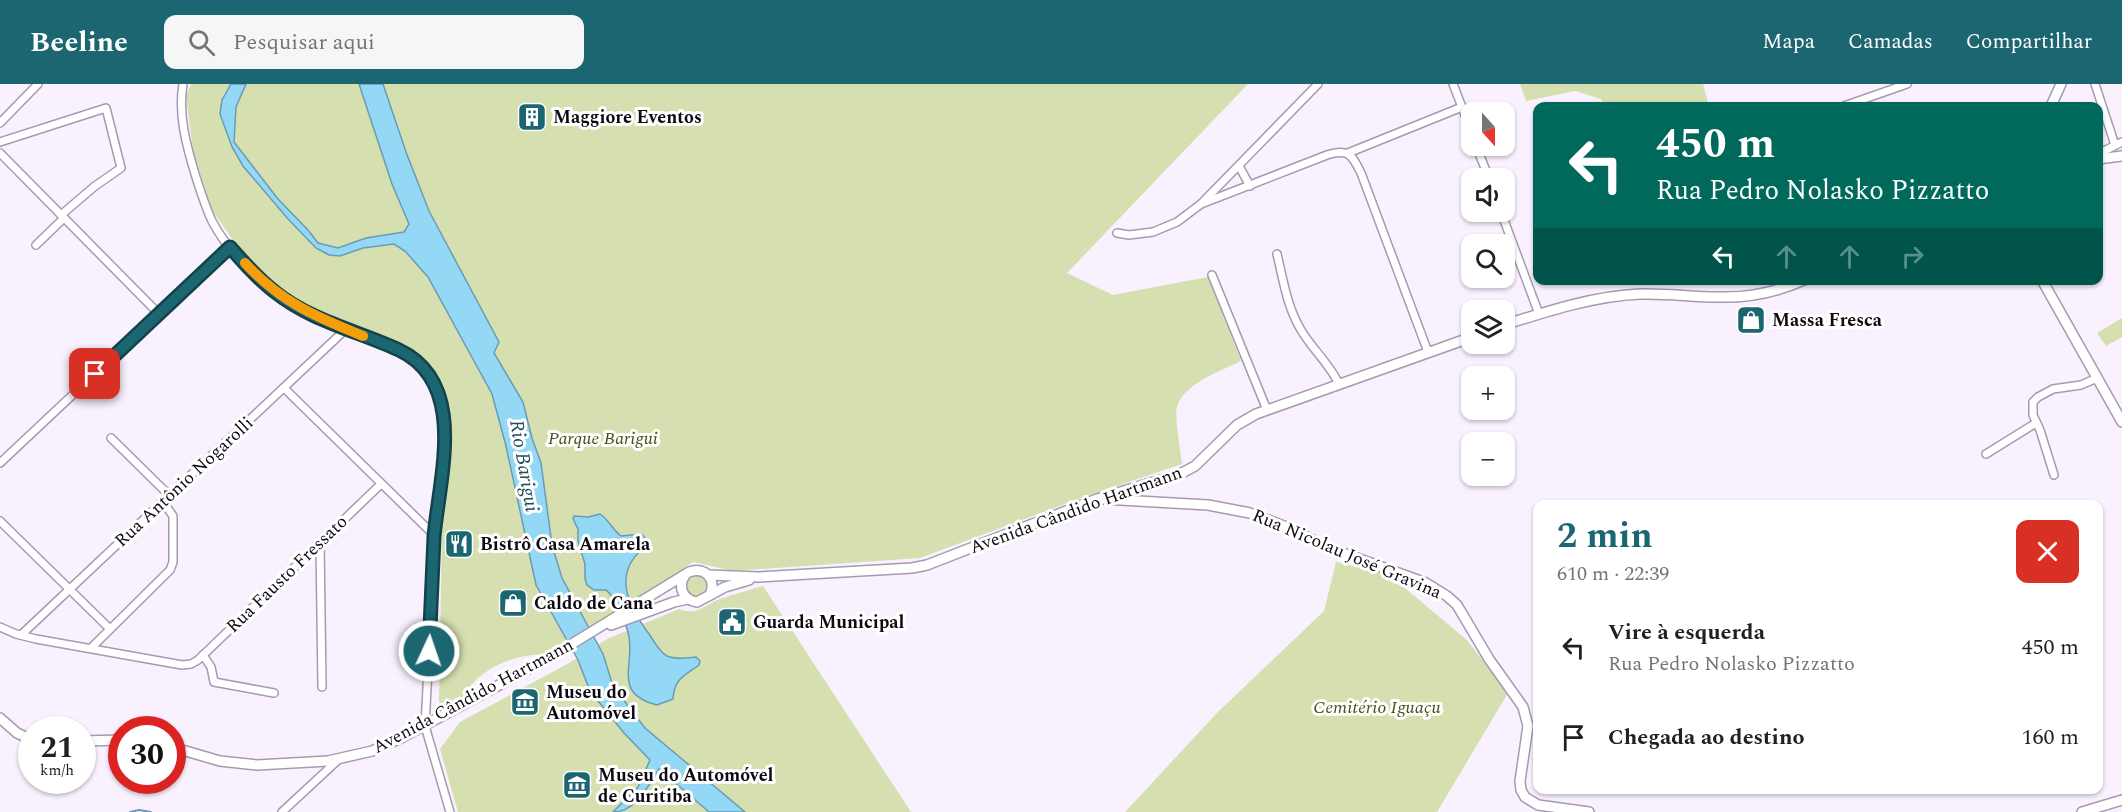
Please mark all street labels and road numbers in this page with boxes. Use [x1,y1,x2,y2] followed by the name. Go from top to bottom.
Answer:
[109,410,259,554] street label: Rua Antônio Nogarolli
[966,459,1186,561] street label: Avenida Cândido Hartmann
[1248,502,1446,606] street label: Rua Nicolau José Gravina
[220,509,354,639] street label: Rua Fausto Fressato
[368,631,578,761] street label: Avenida Cândido Hartmann

